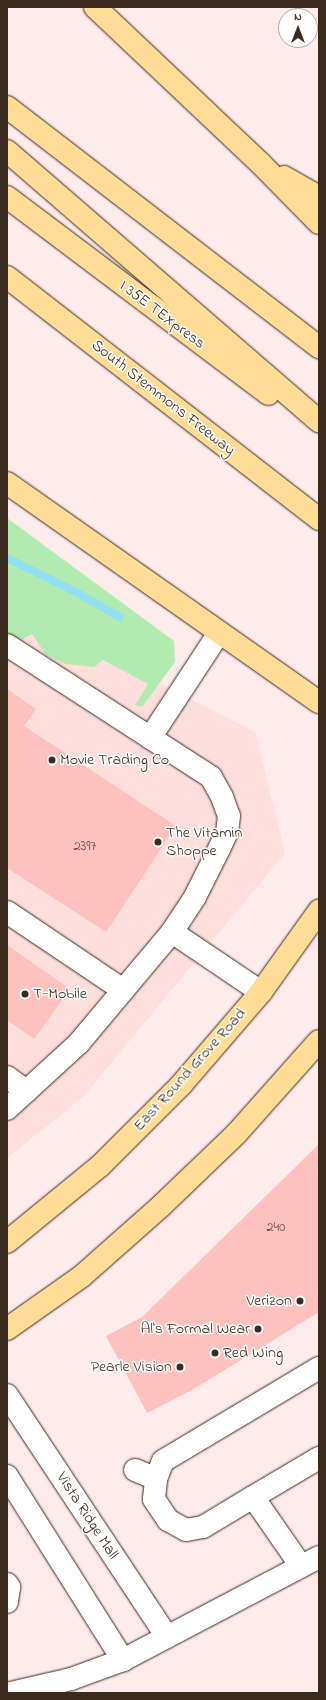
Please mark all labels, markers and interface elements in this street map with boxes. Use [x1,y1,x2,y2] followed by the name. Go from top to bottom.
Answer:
[278,8,318,48] north arrow
[294,9,302,25] text: N
[115,277,209,353] street label: I 35E TEXpress
[87,336,239,460] street label: South Stemmons Freeway
[60,750,169,770] place label: Movie Trading Co
[47,755,57,765] marker: Movie Trading Co
[166,823,242,861] place label: The Vitamin Shoppe
[153,837,163,847] marker: The Vitamin Shoppe
[74,839,96,855] house number: 2397
[33,984,87,1004] place label: T-Mobile
[20,989,30,999] marker: T-Mobile
[130,1005,250,1135] street label: East Round Grove Road
[267,1220,285,1236] house number: 240
[247,1291,292,1311] place label: Verizon
[295,1296,305,1306] marker: Verizon
[141,1319,250,1339] place label: Al's Formal Wear
[253,1324,263,1334] marker: Al's Formal Wear
[223,1343,283,1363] place label: Red Wing
[210,1348,220,1358] marker: Red Wing
[91,1357,172,1377] place label: Pearle Vision
[175,1362,185,1372] marker: Pearle Vision
[52,1469,122,1563] street label: Vista Ridge Mall

